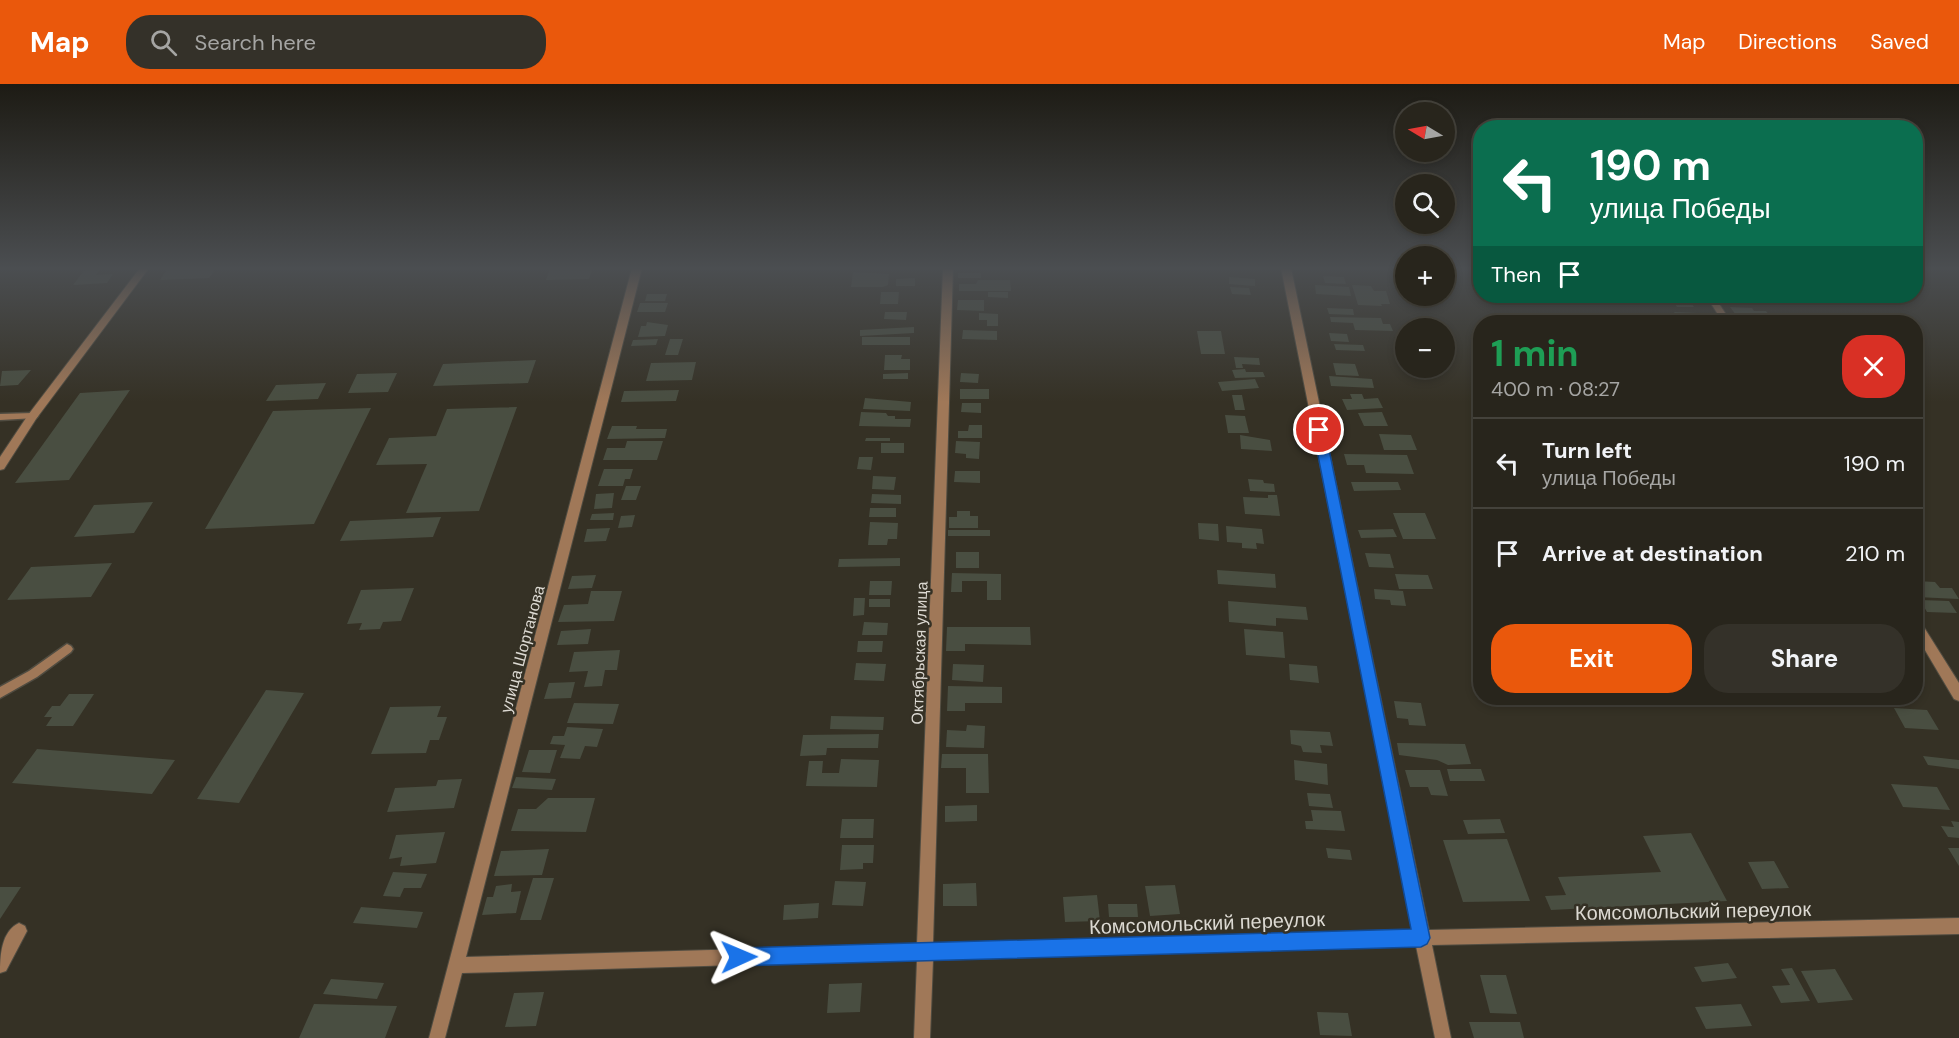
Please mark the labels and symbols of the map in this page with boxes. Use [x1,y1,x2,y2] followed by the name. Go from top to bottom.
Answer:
[1395,102,1455,162] north arrow
[1293,404,1344,455] pin
[907,581,932,725] street label: Октябрьская улица
[495,583,550,715] street label: улица Шортанова
[1575,896,1812,926] street label: Комсомольский переулок
[1089,906,1326,940] street label: Комсомольский переулок
[707,925,771,989] position arrow

